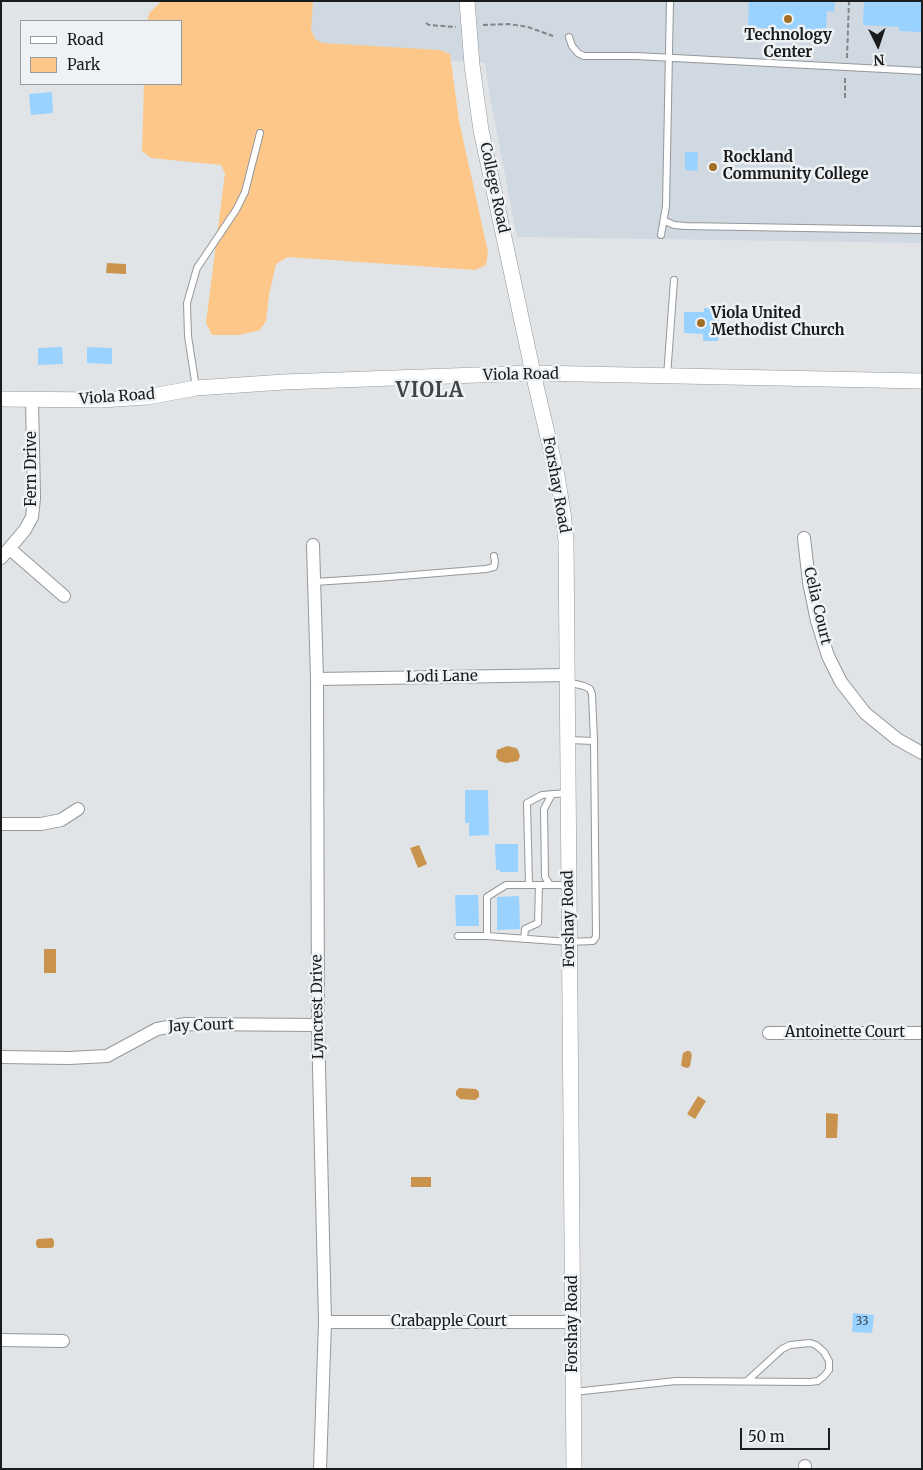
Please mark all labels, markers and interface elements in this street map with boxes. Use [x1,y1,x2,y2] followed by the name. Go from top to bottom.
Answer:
[782,13,794,25] marker: Technology Center
[20,20,182,85] legend
[853,20,903,70] north arrow
[744,27,832,62] place label: Technology Center
[67,30,103,49] text: Road
[873,51,885,69] text: N
[67,55,100,74] text: Park
[476,141,512,235] street label: College Road
[723,149,869,184] place label: Rockland Community College
[707,161,719,173] marker: Rockland Community College
[711,305,845,340] place label: Viola United Methodist Church
[695,317,707,329] marker: Viola United Methodist Church
[483,365,559,385] street label: Viola Road
[395,379,465,403] district label: VIOLA
[78,385,156,409] street label: Viola Road
[23,431,41,507] street label: Fern Drive
[539,435,573,535] street label: Forshay Road
[799,566,835,646] street label: Celia Court
[406,667,478,687] street label: Lodi Lane
[559,870,579,968] street label: Forshay Road
[308,954,328,1060] street label: Lyncrest Drive
[168,1016,234,1036] street label: Jay Court
[785,1024,905,1042] street label: Antoinette Court
[564,1275,582,1373] street label: Forshay Road
[391,1313,507,1331] street label: Crabapple Court
[855,1315,869,1329] house number: 33
[743,1418,833,1450] scale bar
[748,1427,785,1446] text: 50 m

